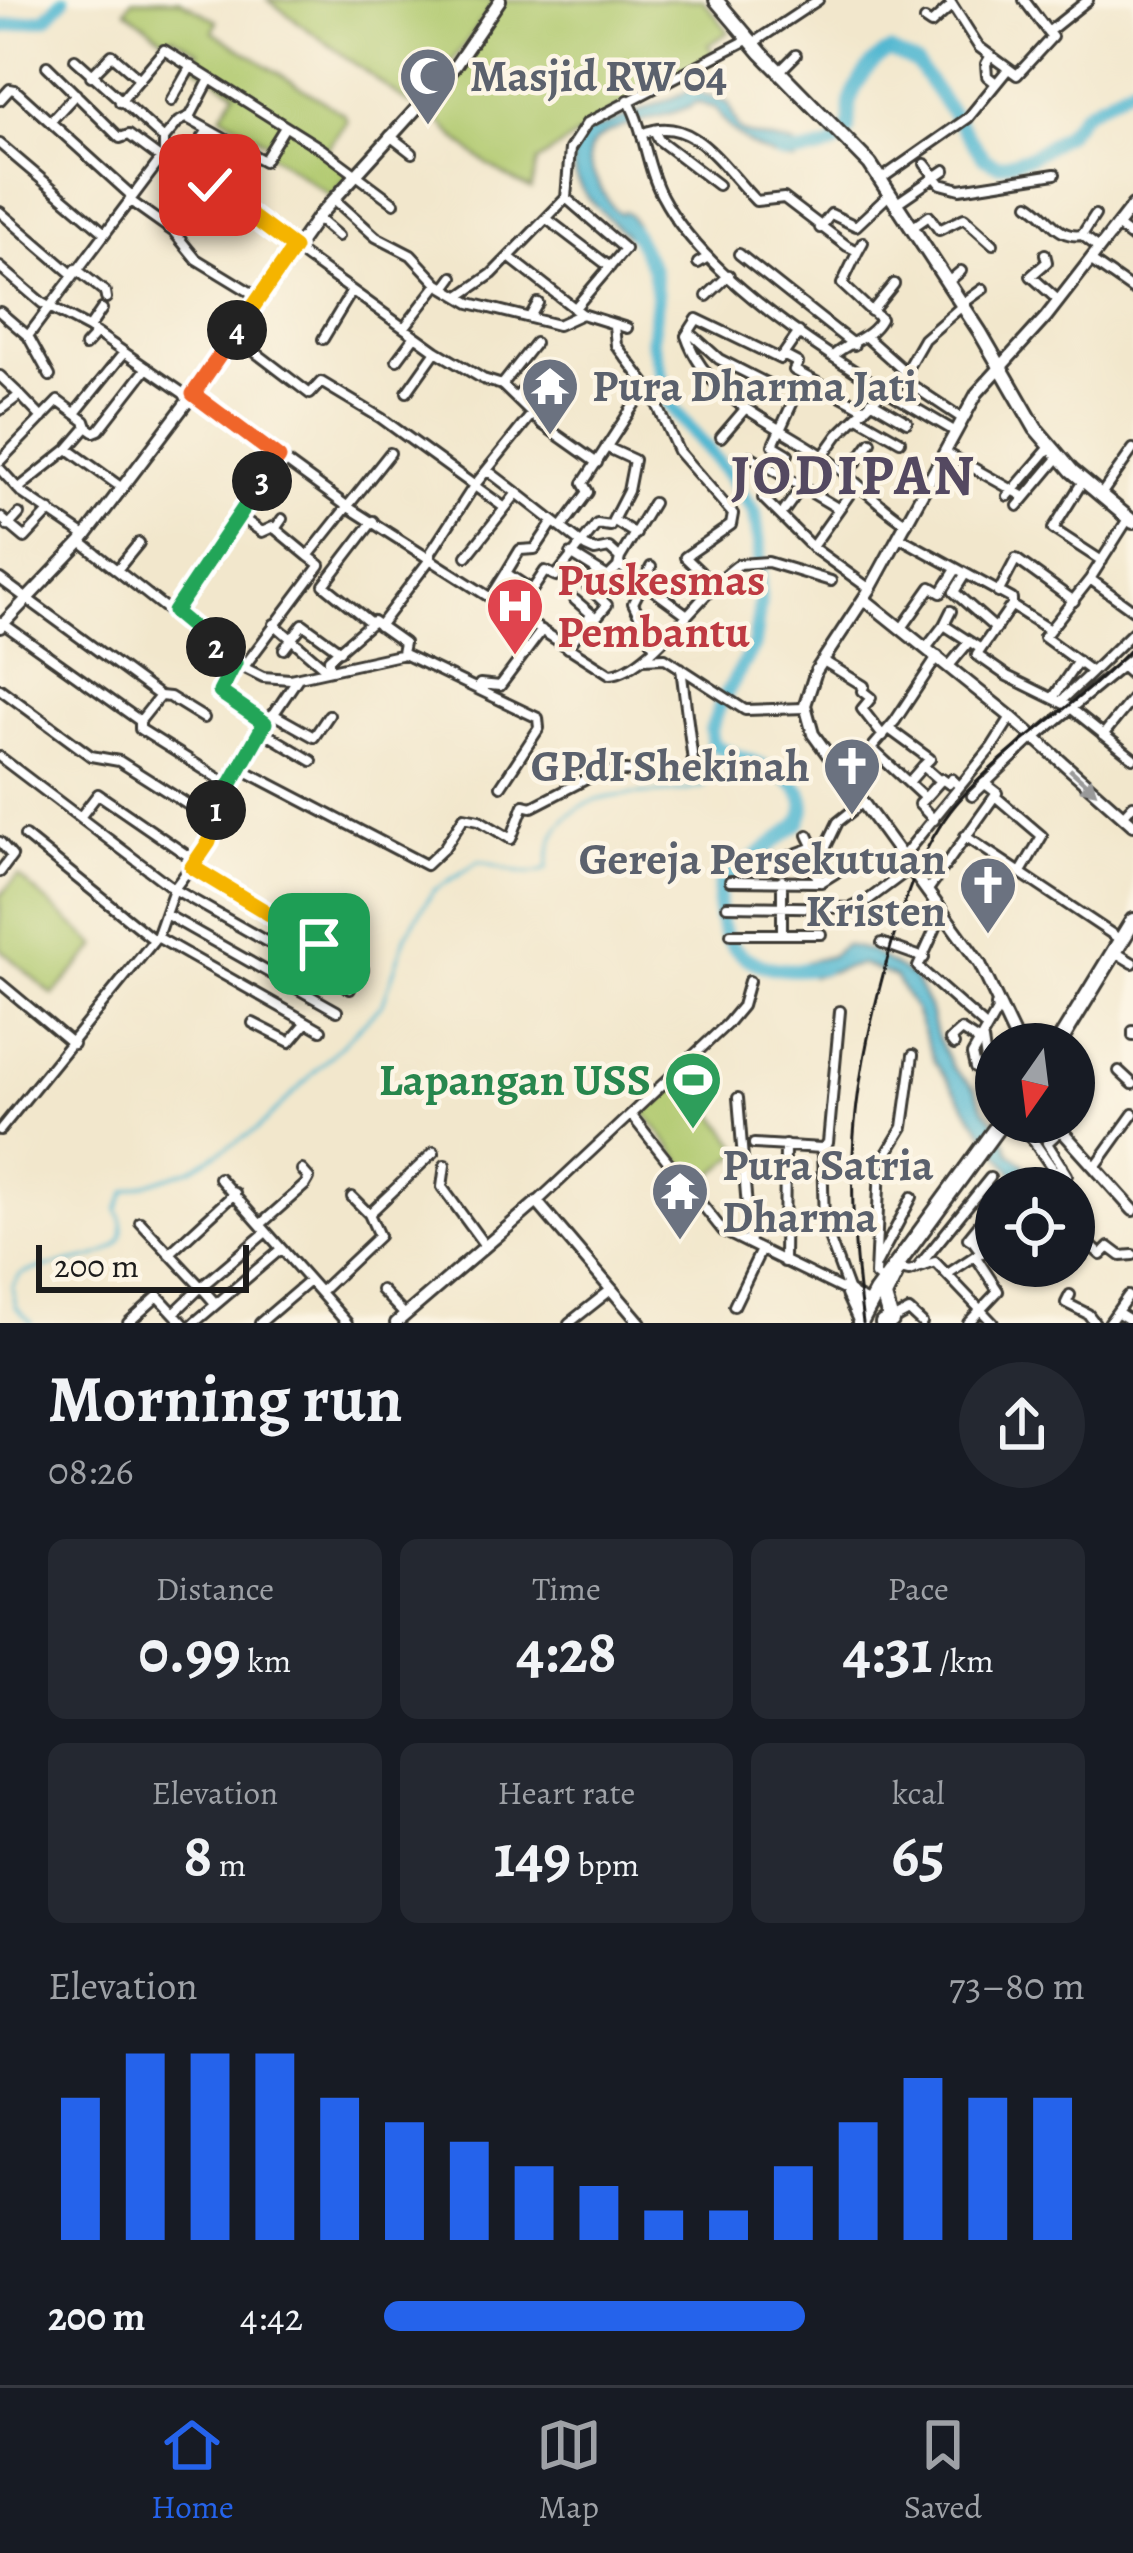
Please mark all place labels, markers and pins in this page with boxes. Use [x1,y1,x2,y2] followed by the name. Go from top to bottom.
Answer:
[397,45,459,127] mosque icon: Masjid RW 04
[470,45,727,107] place label: Masjid RW 04
[159,134,261,236] pin
[207,300,267,360] pin: 4
[519,355,581,437] temple icon: Pura Dharma Jati
[592,355,917,417] place label: Pura Dharma Jati
[232,451,292,511] pin: 3
[557,549,765,663] place label: Puskesmas Pembantu
[484,575,546,657] hospital icon: Puskesmas Pembantu
[186,617,246,677] pin: 2
[531,735,810,797] place label: GPdI Shekinah
[821,735,883,817] church icon: GPdI Shekinah
[186,780,246,840] pin: 1
[579,828,946,942] place label: Gereja Persekutuan Kristen
[957,854,1019,936] church icon: Gereja Persekutuan Kristen
[268,893,370,995] pin
[379,1049,651,1111] place label: Lapangan USS
[662,1049,724,1131] sports icon: Lapangan USS
[722,1134,934,1248] place label: Pura Satria Dharma
[649,1160,711,1242] temple icon: Pura Satria Dharma

